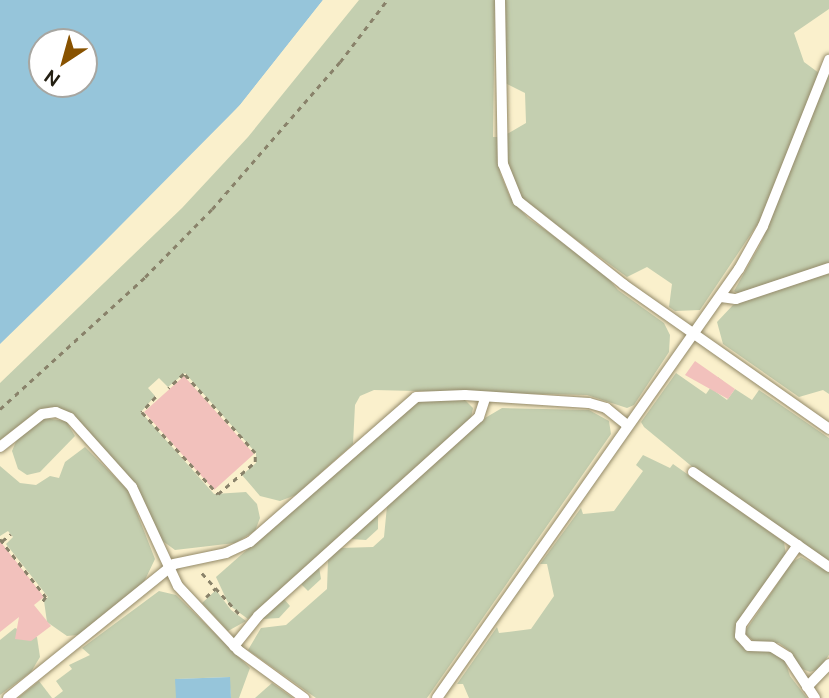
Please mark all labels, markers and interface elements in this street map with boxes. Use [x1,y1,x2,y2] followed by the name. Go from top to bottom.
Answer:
[28,28,98,98] north arrow
[40,65,64,91] text: N

